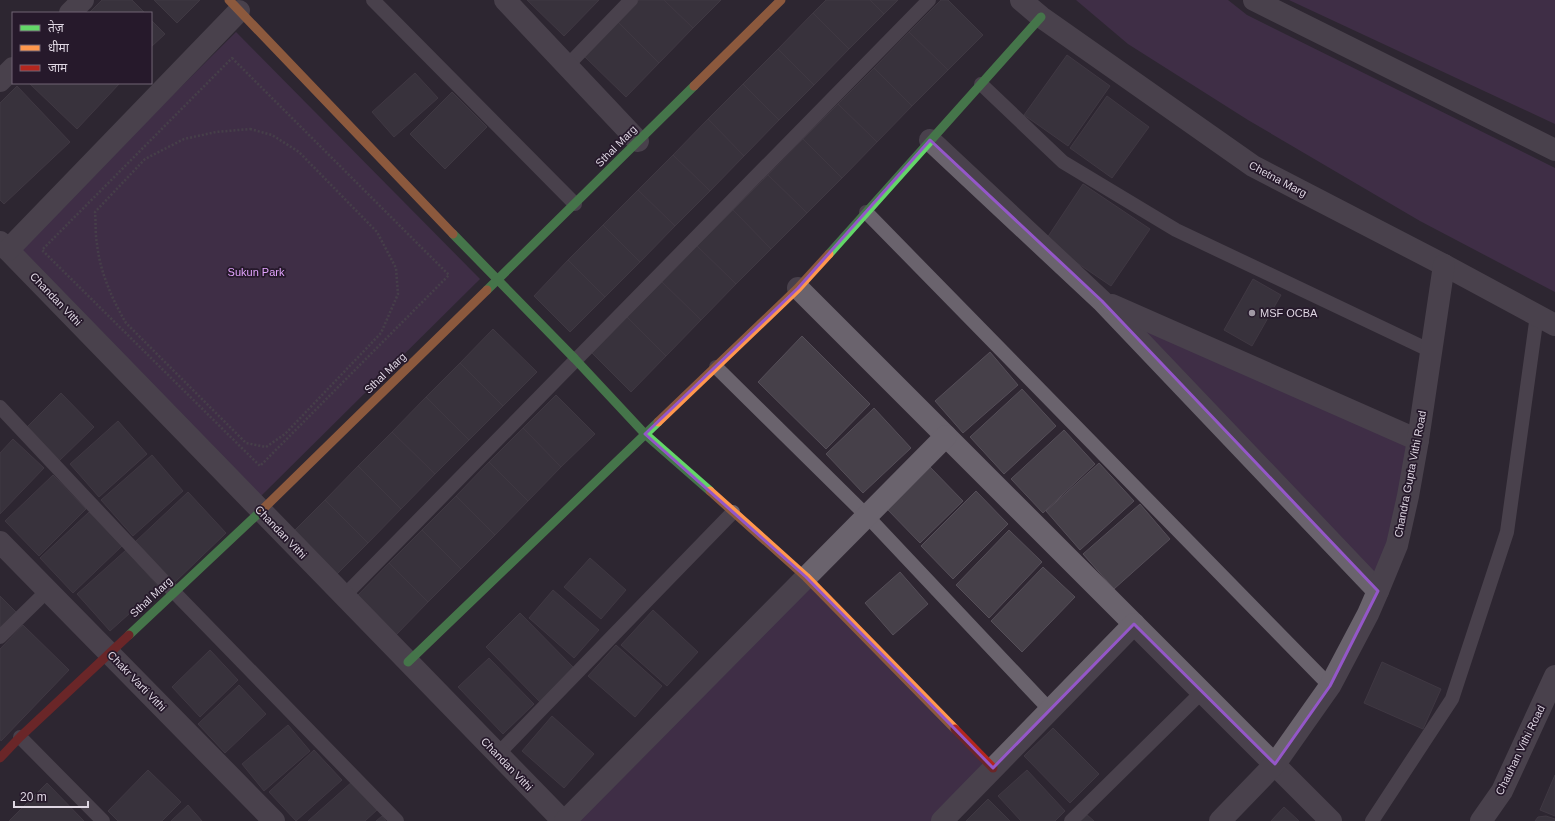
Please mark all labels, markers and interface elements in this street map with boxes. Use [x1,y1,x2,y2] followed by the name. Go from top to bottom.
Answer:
[12,12,152,84] legend
[48,20,65,35] text: तेज़
[48,40,70,55] text: धीमा
[48,61,68,75] text: जाम
[593,123,639,169] street label: Sthal Marg
[1247,159,1309,199] street label: Chetna Marg
[228,266,285,278] park label: Sukun Park
[28,270,84,328] street label: Chandan Vithi
[1260,307,1318,319] place label: MSF OCBA
[1247,308,1257,318] marker: MSF OCBA
[362,350,408,396] street label: Sthal Marg
[1392,410,1428,538] street label: Chandra Gupta Vithi Road
[253,503,309,561] street label: Chandan Vithi
[127,574,175,620] street label: Sthal Marg
[105,649,169,713] street label: Chakr Varti Vithi
[1493,703,1547,797] street label: Chauhan Vithi Road
[479,735,535,793] street label: Chandan Vithi
[14,783,88,809] scale bar
[20,790,47,804] text: 20 m

